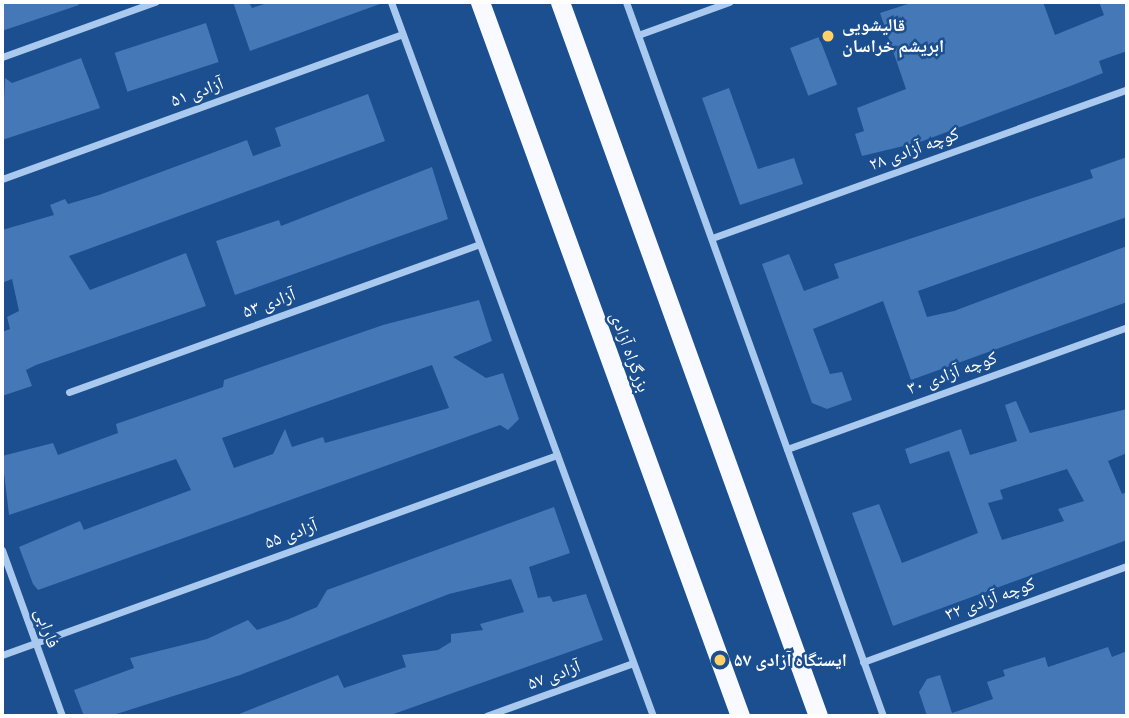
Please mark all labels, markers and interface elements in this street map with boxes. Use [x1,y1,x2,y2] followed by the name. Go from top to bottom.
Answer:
[842,15,944,58] place label: قالیشویی ابریشم خراسان
[820,28,836,44] marker: قالیشویی ابریشم خراسان
[168,73,226,111] street label: ۵۱ آزادی
[866,123,962,175] street label: کوچه آزادی ۲۸
[240,284,298,322] street label: ۵۳ آزادی
[606,309,654,395] street label: بزرگراه آزادی
[904,347,1000,399] street label: کوچه آزادی ۳۰
[262,515,320,553] street label: آزادی ۵۵
[942,573,1038,625] street label: کوچه آزادی ۳۲
[30,605,64,651] street label: فارابی
[734,649,847,671] place label: ایستگاه آزادی ۵۷
[712,652,728,668] marker: ایستگاه آزادی ۵۷
[525,656,583,694] street label: آزادی ۵۷

